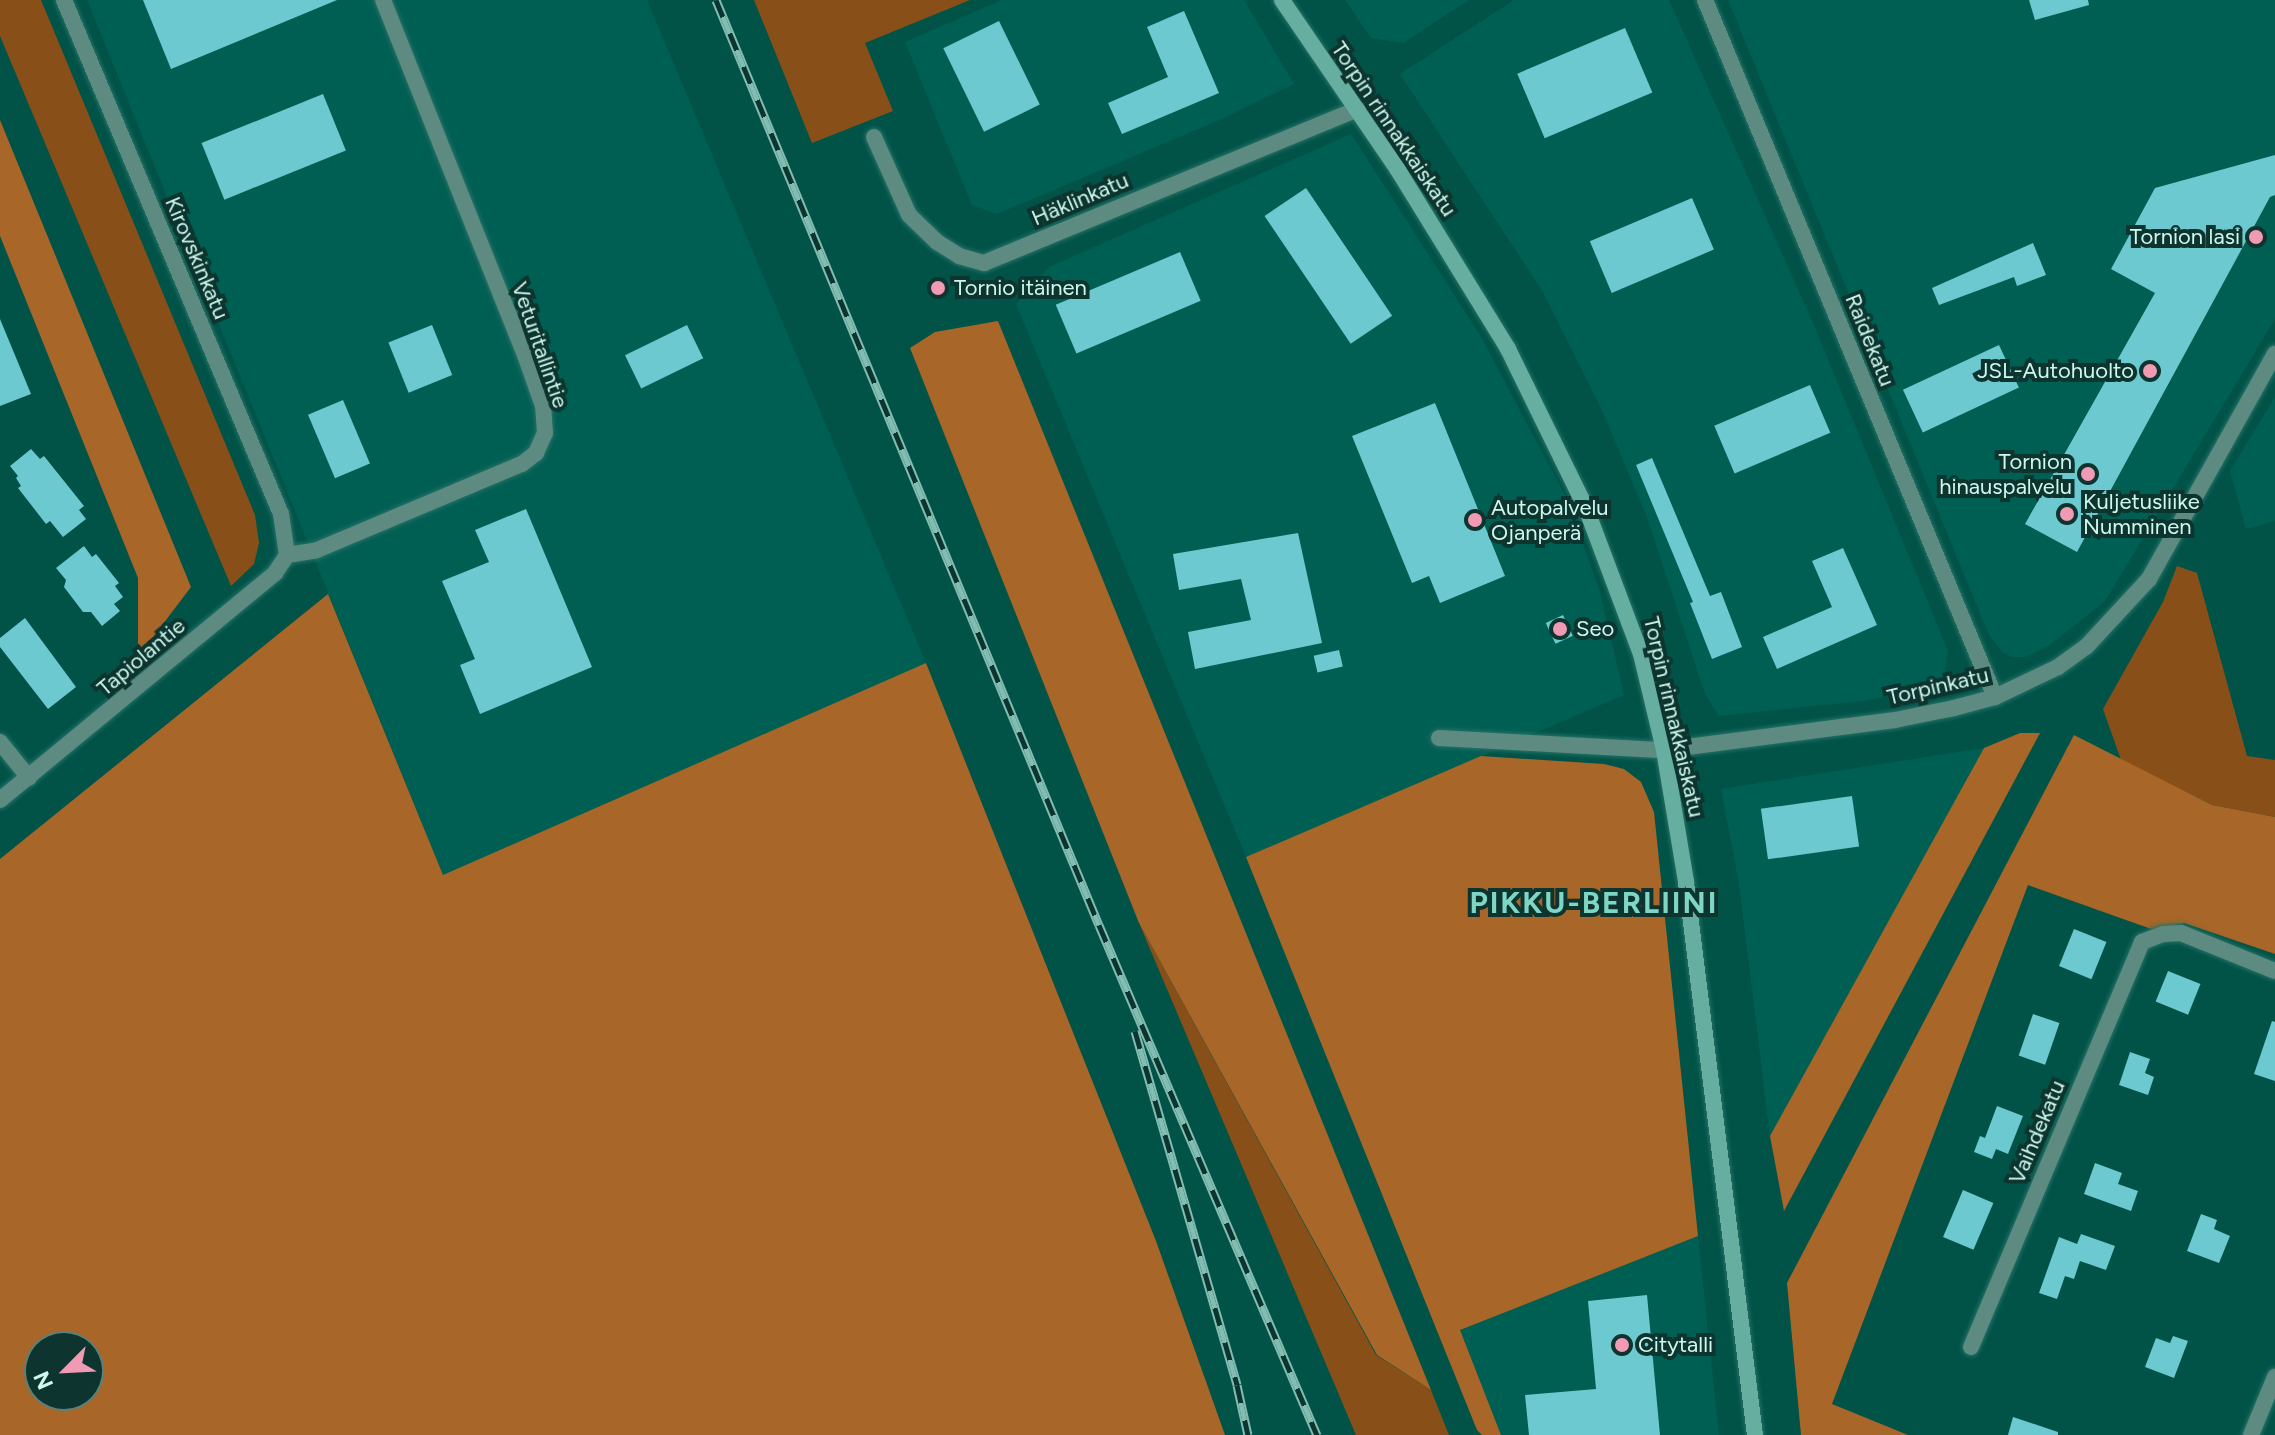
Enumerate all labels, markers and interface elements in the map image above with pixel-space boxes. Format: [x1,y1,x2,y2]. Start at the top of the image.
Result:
street label: Torpin rinnakkaiskatu [1326,37,1462,221]
street label: Häklinkatu [1028,167,1132,231]
street label: Kirovskinkatu [159,193,235,323]
place label: Tornion lasi [2130,224,2240,250]
marker: Tornion lasi [2247,228,2265,246]
place label: Tornio itäinen [954,275,1087,301]
street label: Veturitallintie [506,279,574,411]
marker: Tornio itäinen [929,279,947,297]
street label: Raidekatu [1840,290,1900,390]
place label: JSL-Autohuolto [1977,358,2134,384]
marker: JSL-Autohuolto [2141,362,2159,380]
place label: Tornion hinauspalvelu [1939,448,2072,500]
marker: Tornion hinauspalvelu [2079,465,2097,483]
place label: Kuljetusliike Numminen [2083,488,2200,540]
place label: Autopalvelu Ojanperä [1491,494,1609,546]
marker: Kuljetusliike Numminen [2058,505,2076,523]
marker: Autopalvelu Ojanperä [1466,511,1484,529]
street label: Tapiolantie [92,613,190,701]
street label: Torpin rinnakkaiskatu [1638,614,1710,820]
place label: Seo [1576,616,1614,642]
marker: Seo [1551,620,1569,638]
street label: Torpinkatu [1885,661,1991,711]
district label: PIKKU-BERLIINI [1470,885,1718,921]
street label: Vaihdekatu [2003,1076,2071,1188]
north arrow [24,1331,104,1411]
place label: Citytalli [1638,1332,1713,1358]
marker: Citytalli [1613,1336,1631,1354]
text: N [28,1367,59,1393]

